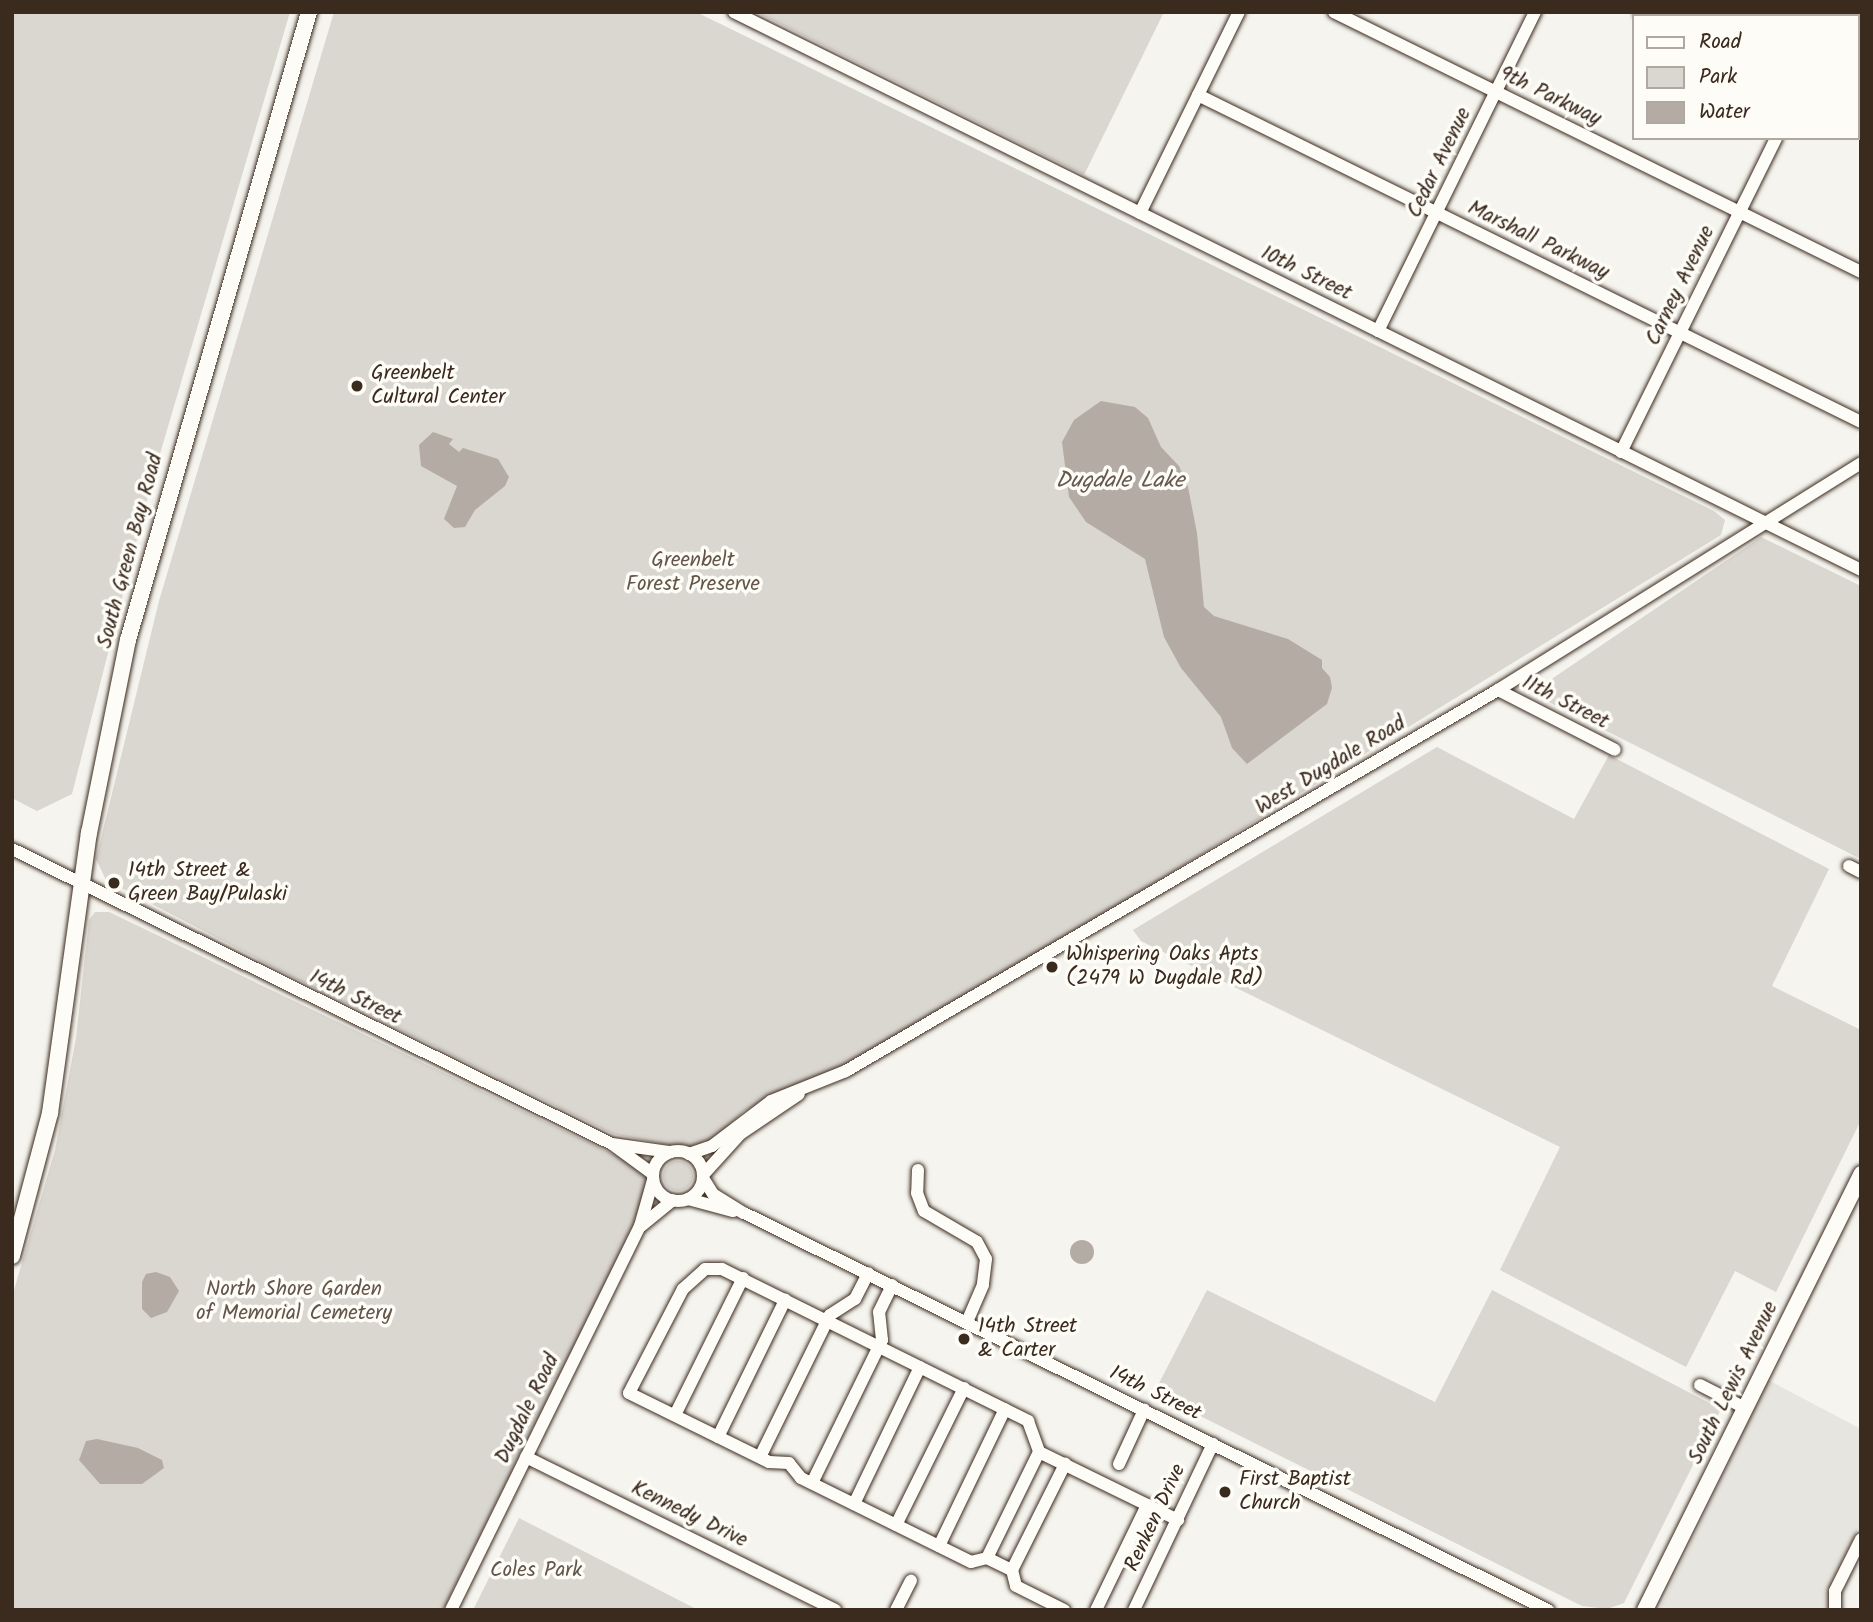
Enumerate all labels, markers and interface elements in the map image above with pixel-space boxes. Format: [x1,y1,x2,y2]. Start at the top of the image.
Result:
legend [1632,14,1859,140]
text: Road [1699,26,1741,59]
text: Park [1699,61,1737,94]
street label: 9th Parkway [1495,62,1605,132]
text: Water [1699,96,1750,129]
street label: Cedar Avenue [1402,104,1478,222]
street label: Marshall Parkway [1463,196,1613,286]
street label: Carney Avenue [1641,222,1721,350]
street label: 10th Street [1256,241,1356,307]
place label: Greenbelt Cultural Center [371,361,505,411]
marker: Greenbelt Cultural Center [349,378,365,394]
street label: South Green Bay Road [93,451,169,651]
water label: Dugdale Lake [1056,467,1184,495]
park label: Greenbelt Forest Preserve [626,548,760,598]
street label: 11th Street [1517,670,1613,736]
street label: West Dugdale Road [1251,711,1411,821]
place label: 14th Street & Green Bay/Pulaski [128,858,287,908]
marker: 14th Street & Green Bay/Pulaski [106,875,122,891]
place label: Whispering Oaks Apts (2479 W Dugdale Rd) [1066,942,1263,992]
marker: Whispering Oaks Apts (2479 W Dugdale Rd) [1044,959,1060,975]
street label: 14th Street [305,965,405,1031]
park label: North Shore Garden of Memorial Cemetery [196,1277,392,1327]
street label: South Lewis Avenue [1684,1298,1784,1468]
place label: 14th Street & Carter [978,1314,1077,1364]
marker: 14th Street & Carter [956,1331,972,1347]
street label: Dugdale Road [491,1350,565,1468]
street label: 14th Street [1105,1361,1205,1427]
street label: Renken Drive [1120,1460,1192,1576]
place label: First Baptist Church [1239,1467,1351,1517]
street label: Kennedy Drive [627,1476,751,1554]
marker: First Baptist Church [1217,1484,1233,1500]
park label: Coles Park [490,1558,582,1584]

